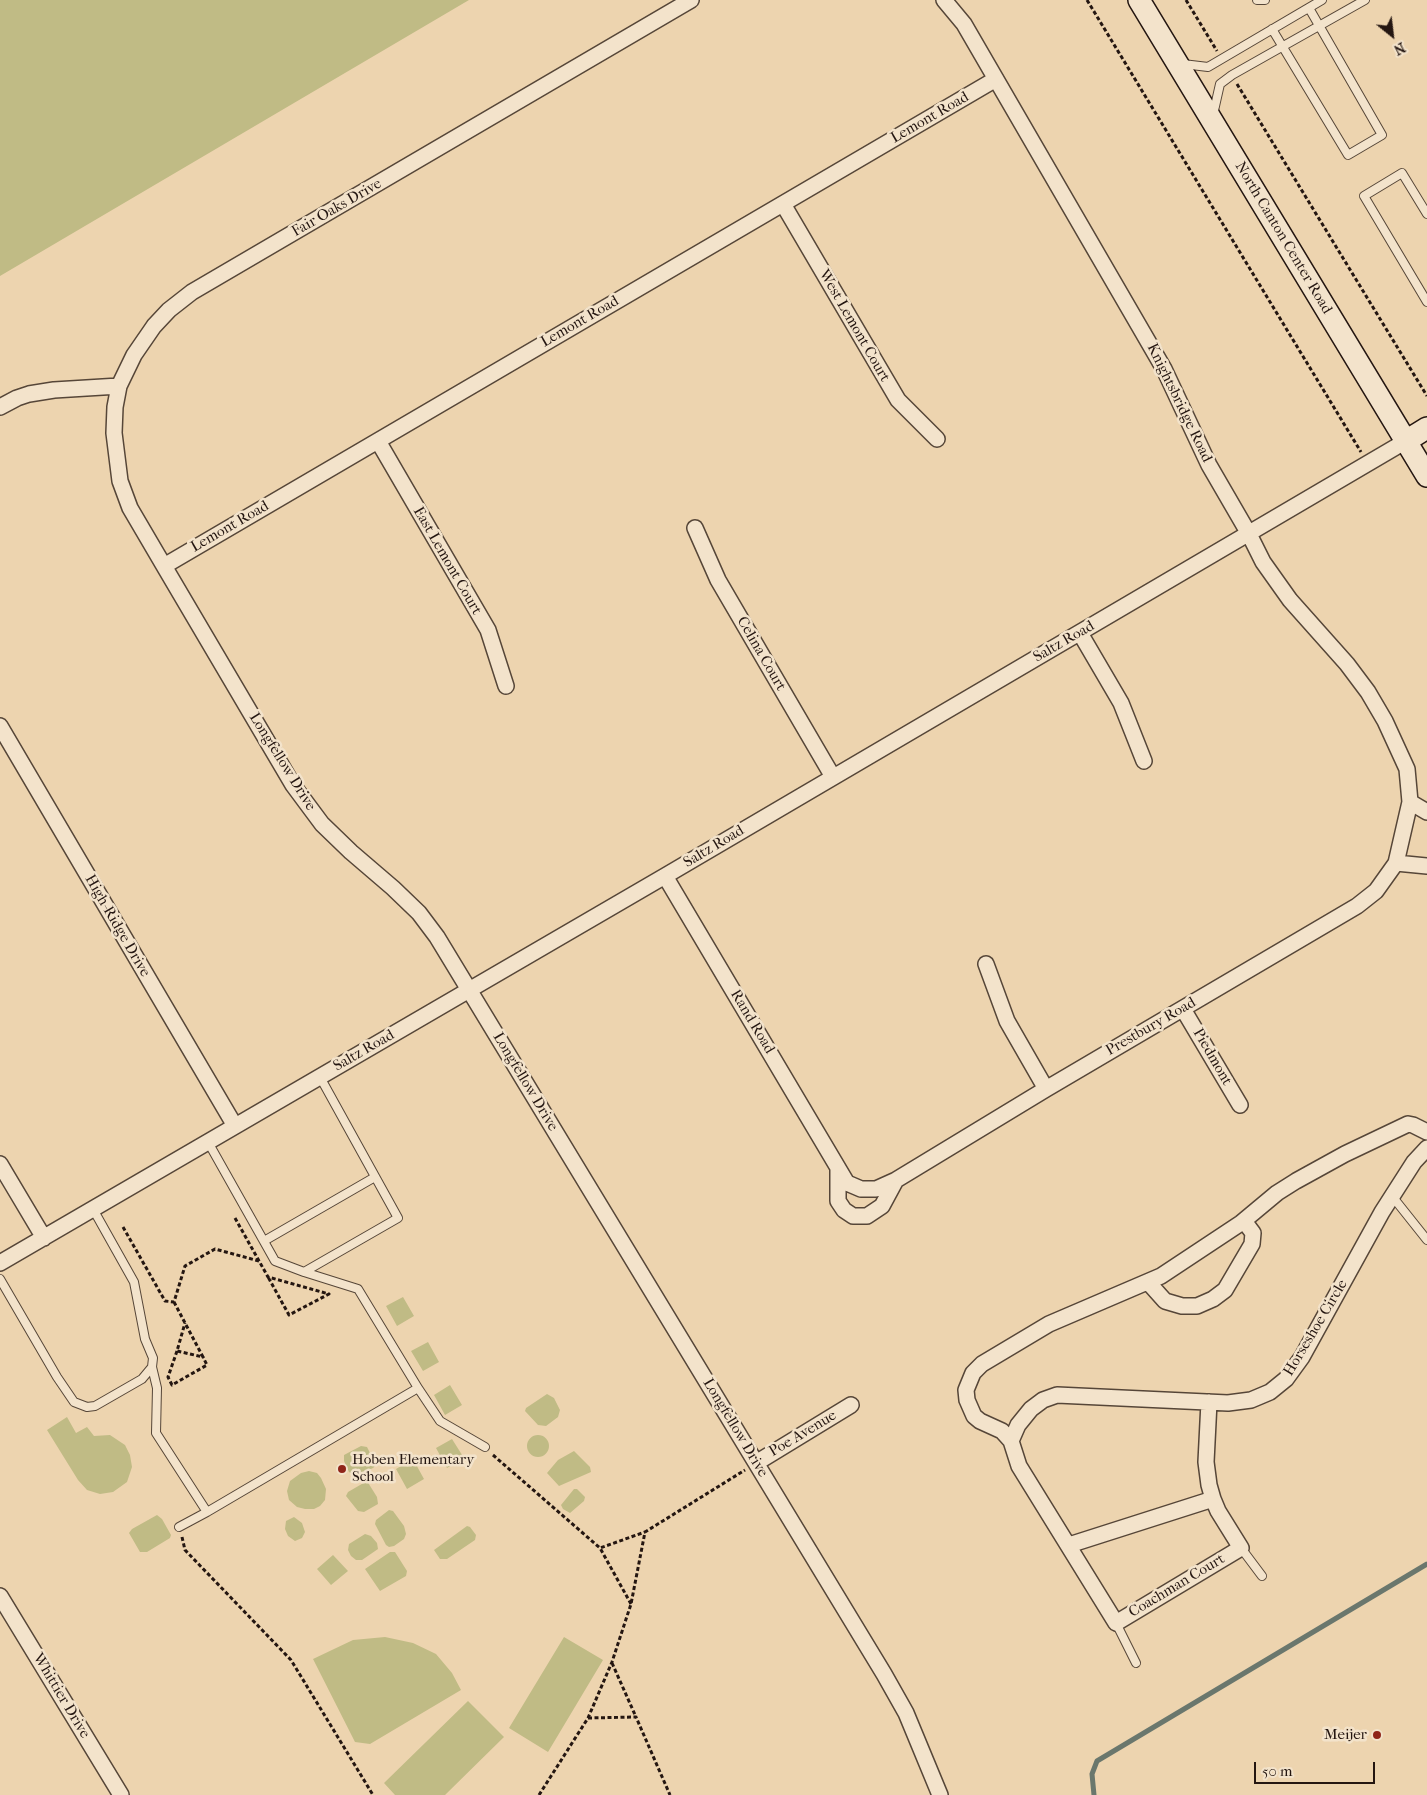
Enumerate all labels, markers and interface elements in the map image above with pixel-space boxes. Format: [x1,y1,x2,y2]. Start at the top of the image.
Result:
north arrow [1367,10,1417,60]
text: N [1391,39,1408,59]
street label: Lemont Road [888,88,972,148]
street label: North Canton Center Road [1230,159,1336,317]
street label: Fair Oaks Drive [289,175,385,241]
street label: West Lemont Court [815,267,893,385]
street label: Lemont Road [538,292,622,352]
street label: Knightsbridge Road [1142,341,1216,465]
street label: Lemont Road [188,497,272,557]
street label: East Lemont Court [409,504,485,618]
street label: Celina Court [733,614,789,694]
street label: Saltz Road [1030,617,1098,667]
street label: Longfellow Drive [245,710,319,814]
street label: Saltz Road [681,822,747,872]
street label: High-Ridge Drive [80,872,154,980]
street label: Rand Road [726,987,778,1057]
street label: Prestbury Road [1103,994,1199,1060]
street label: Piedmont [1189,1025,1235,1089]
street label: Saltz Road [330,1026,398,1076]
street label: Longfellow Drive [488,1029,562,1135]
street label: Horseshoe Circle [1280,1276,1352,1380]
street label: Longfellow Drive [698,1375,772,1481]
street label: Poe Avenue [766,1407,840,1461]
place label: Hoben Elementary School [352,1451,474,1486]
marker: Hoben Elementary School [336,1463,348,1475]
street label: Coachman Court [1126,1550,1228,1622]
street label: Whittier Drive [29,1650,93,1742]
place label: Meijer [1324,1726,1367,1744]
marker: Meijer [1371,1729,1383,1741]
scale bar [1257,1752,1378,1784]
text: 50 m [1262,1762,1292,1780]

